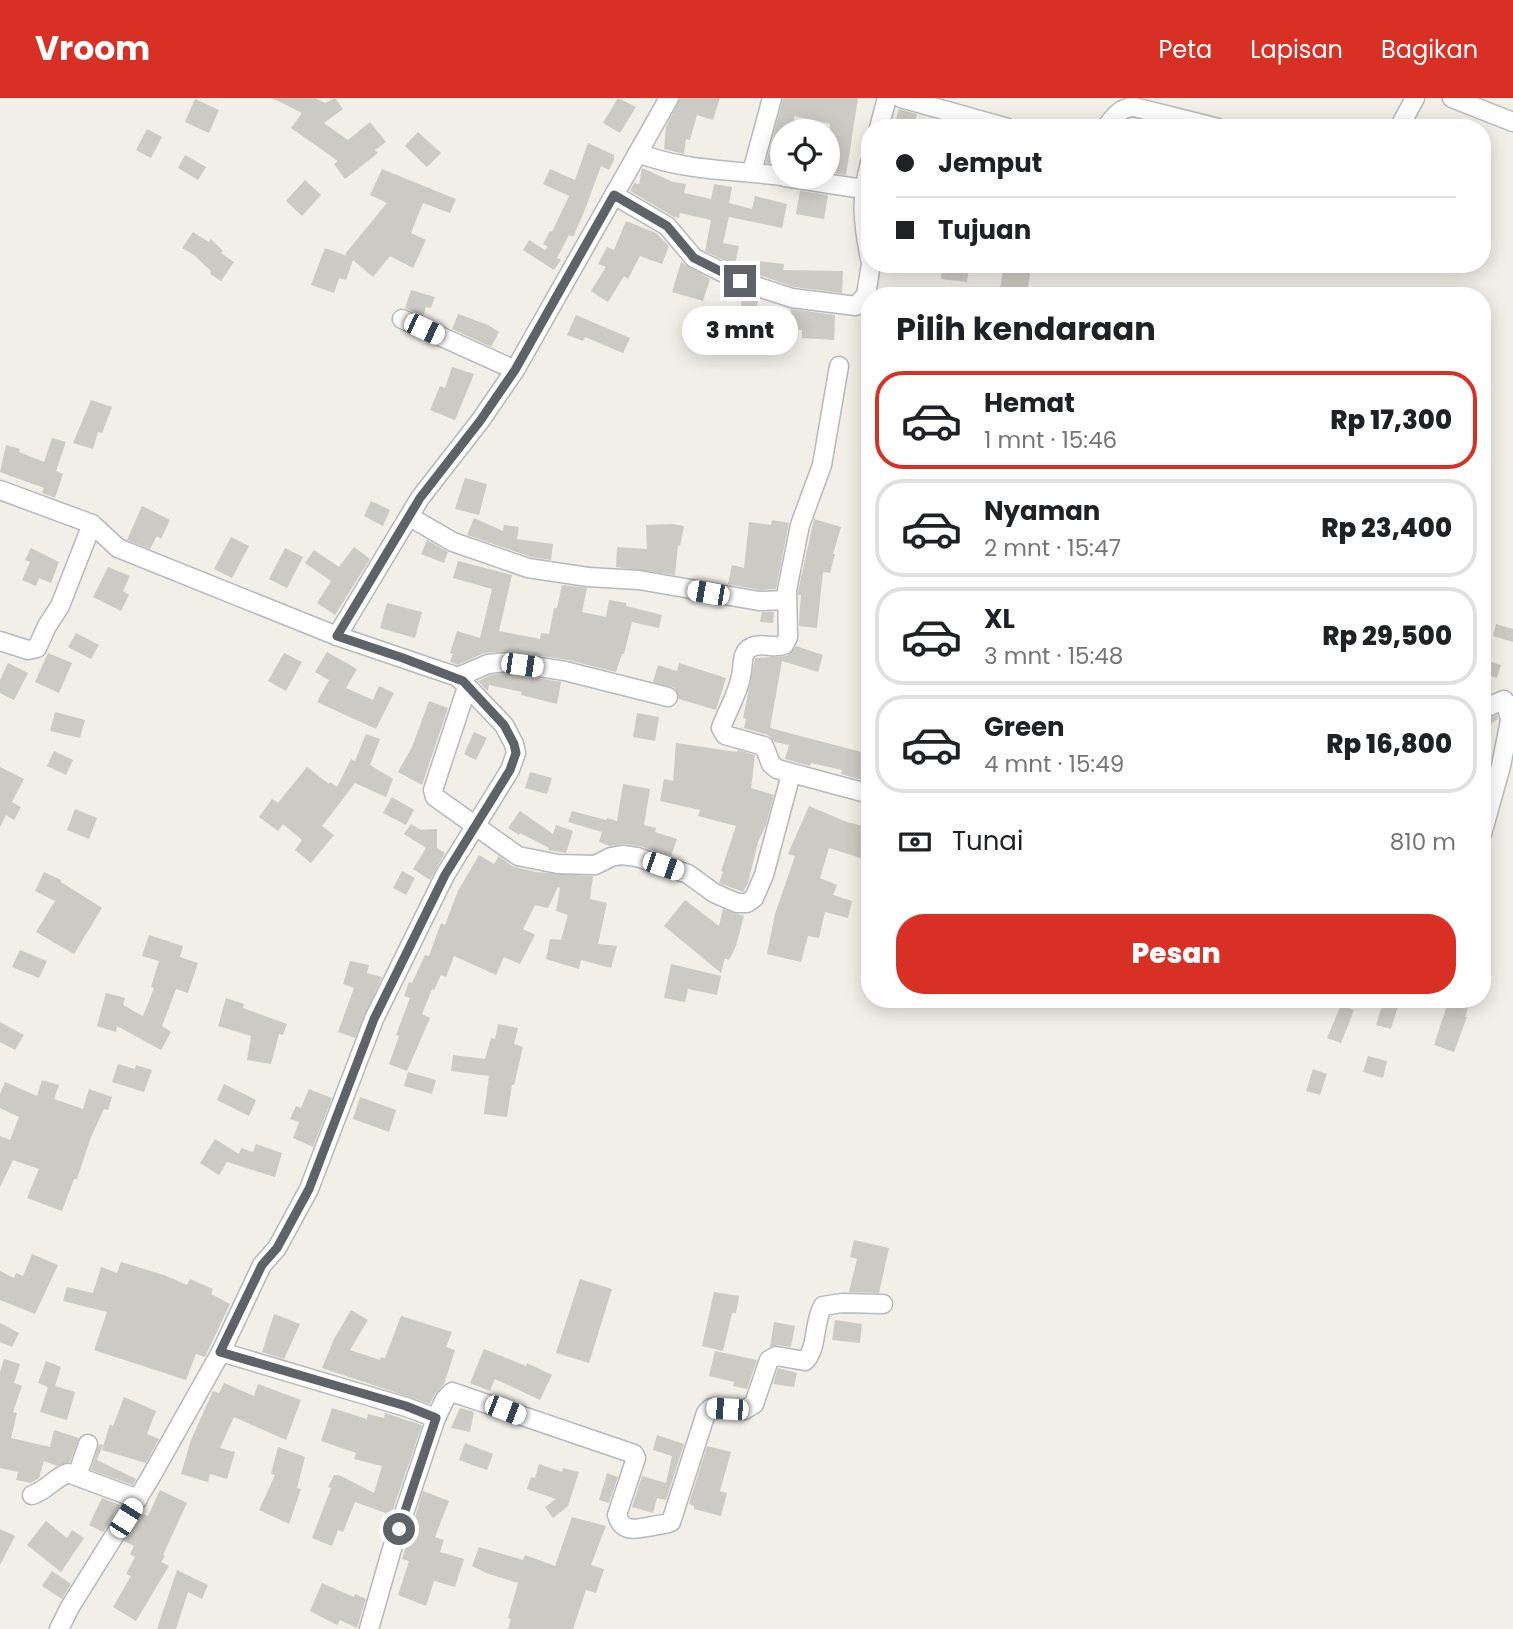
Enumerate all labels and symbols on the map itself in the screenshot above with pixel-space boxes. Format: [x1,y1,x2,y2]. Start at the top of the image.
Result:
route end [724,265,756,297]
callout: 3 mnt [682,306,798,354]
car [401,311,448,347]
car [686,579,731,607]
car [500,652,545,678]
car [640,849,687,883]
car [482,1393,529,1427]
car [706,1397,749,1421]
car [106,1495,147,1541]
route start [383,1513,415,1545]

